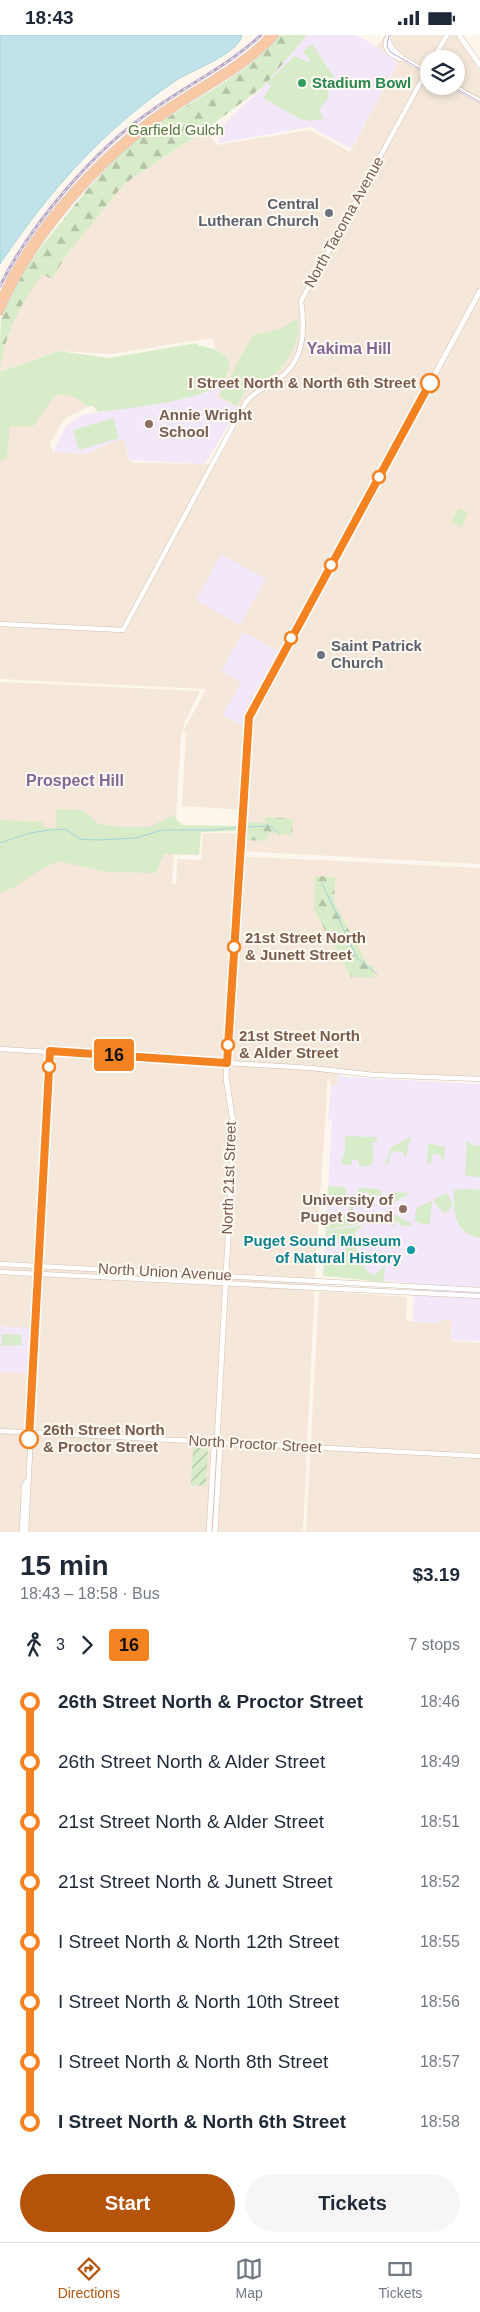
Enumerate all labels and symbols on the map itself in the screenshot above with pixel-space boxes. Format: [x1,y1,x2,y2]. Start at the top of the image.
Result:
place label: Stadium Bowl [312,74,411,91]
marker: Stadium Bowl [296,77,308,89]
park label: Garfield Gulch [128,121,224,138]
street label: North Tacoma Avenue [300,153,387,290]
place label: Central Lutheran Church [198,195,319,229]
marker: Central Lutheran Church [323,207,335,219]
district label: Yakima Hill [307,340,391,357]
marker: I Street North & North 6th Street [420,373,440,393]
place label: I Street North & North 6th Street [188,374,416,391]
place label: Annie Wright School [159,406,252,440]
marker: Annie Wright School [143,418,155,430]
unlabelled marker [372,470,386,484]
unlabelled marker [324,558,338,572]
unlabelled marker [284,631,298,645]
place label: Saint Patrick Church [331,637,423,671]
marker: Saint Patrick Church [315,649,327,661]
district label: Prospect Hill [26,772,124,789]
place label: 21st Street North & Junett Street [245,929,366,963]
marker: 21st Street North & Junett Street [227,940,241,954]
place label: 21st Street North & Alder Street [239,1027,360,1061]
marker: 21st Street North & Alder Street [221,1038,235,1052]
line badge: 16 [92,1039,136,1071]
unlabelled marker [42,1060,56,1074]
street label: North 21st Street [218,1120,239,1235]
place label: University of Puget Sound [301,1191,394,1225]
marker: University of Puget Sound [397,1203,409,1215]
place label: Puget Sound Museum of Natural History [244,1232,402,1266]
marker: Puget Sound Museum of Natural History [405,1244,417,1256]
street label: North Union Avenue [98,1260,232,1283]
place label: 26th Street North & Proctor Street [43,1421,165,1455]
marker: 26th Street North & Proctor Street [19,1429,39,1449]
street label: North Proctor Street [188,1432,323,1456]

